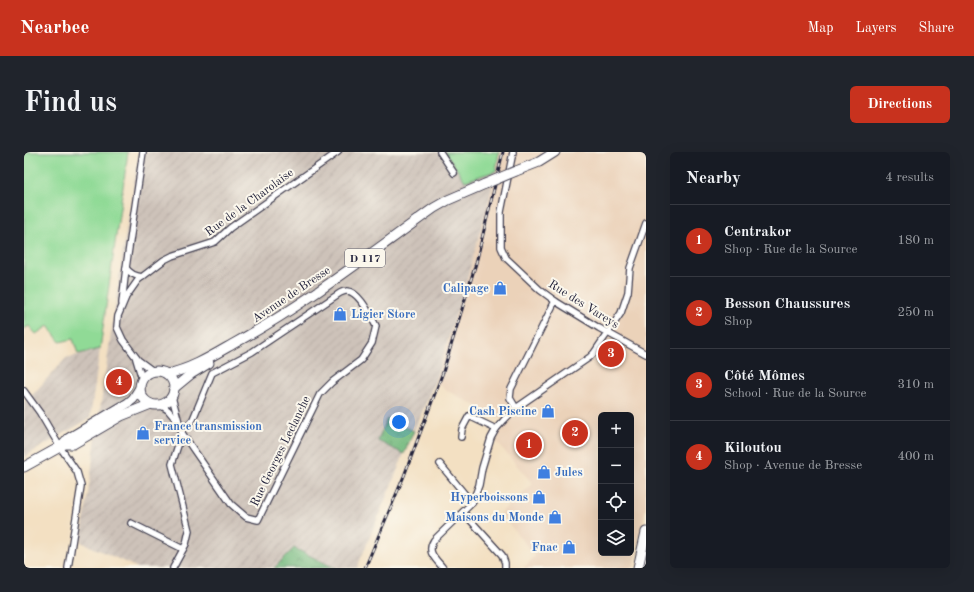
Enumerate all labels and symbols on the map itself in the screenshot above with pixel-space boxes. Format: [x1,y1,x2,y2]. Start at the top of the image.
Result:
street label: Rue de la Charolaise [203,167,296,239]
road number: D 117 [345,249,385,267]
street label: Avenue de Bresse [250,264,333,325]
street label: Rue des Vareys [546,278,621,331]
shop icon: Calipage [492,280,508,296]
place label: Calipage [443,283,489,295]
shop icon: Ligier Store [332,306,348,322]
place label: Ligier Store [351,309,416,321]
pin: 3 [598,339,624,369]
pin: 4 [106,367,132,397]
street label: Rue Georges Leclanche [249,394,313,509]
shop icon: Cash Piscine [540,403,556,419]
place label: Cash Piscine [469,406,537,418]
your location [389,412,409,432]
pin: 2 [562,418,588,448]
place label: France transmission service [154,421,262,447]
shop icon: France transmission service [135,425,151,441]
pin: 1 [516,430,542,460]
shop icon: Jules [536,464,552,480]
place label: Jules [555,467,583,479]
shop icon: Hyperboissons [531,489,547,505]
place label: Hyperboissons [450,492,528,504]
shop icon: Maisons du Monde [547,509,563,525]
place label: Maisons du Monde [445,512,544,524]
shop icon: Fnac [561,539,577,555]
place label: Fnac [532,542,558,554]

